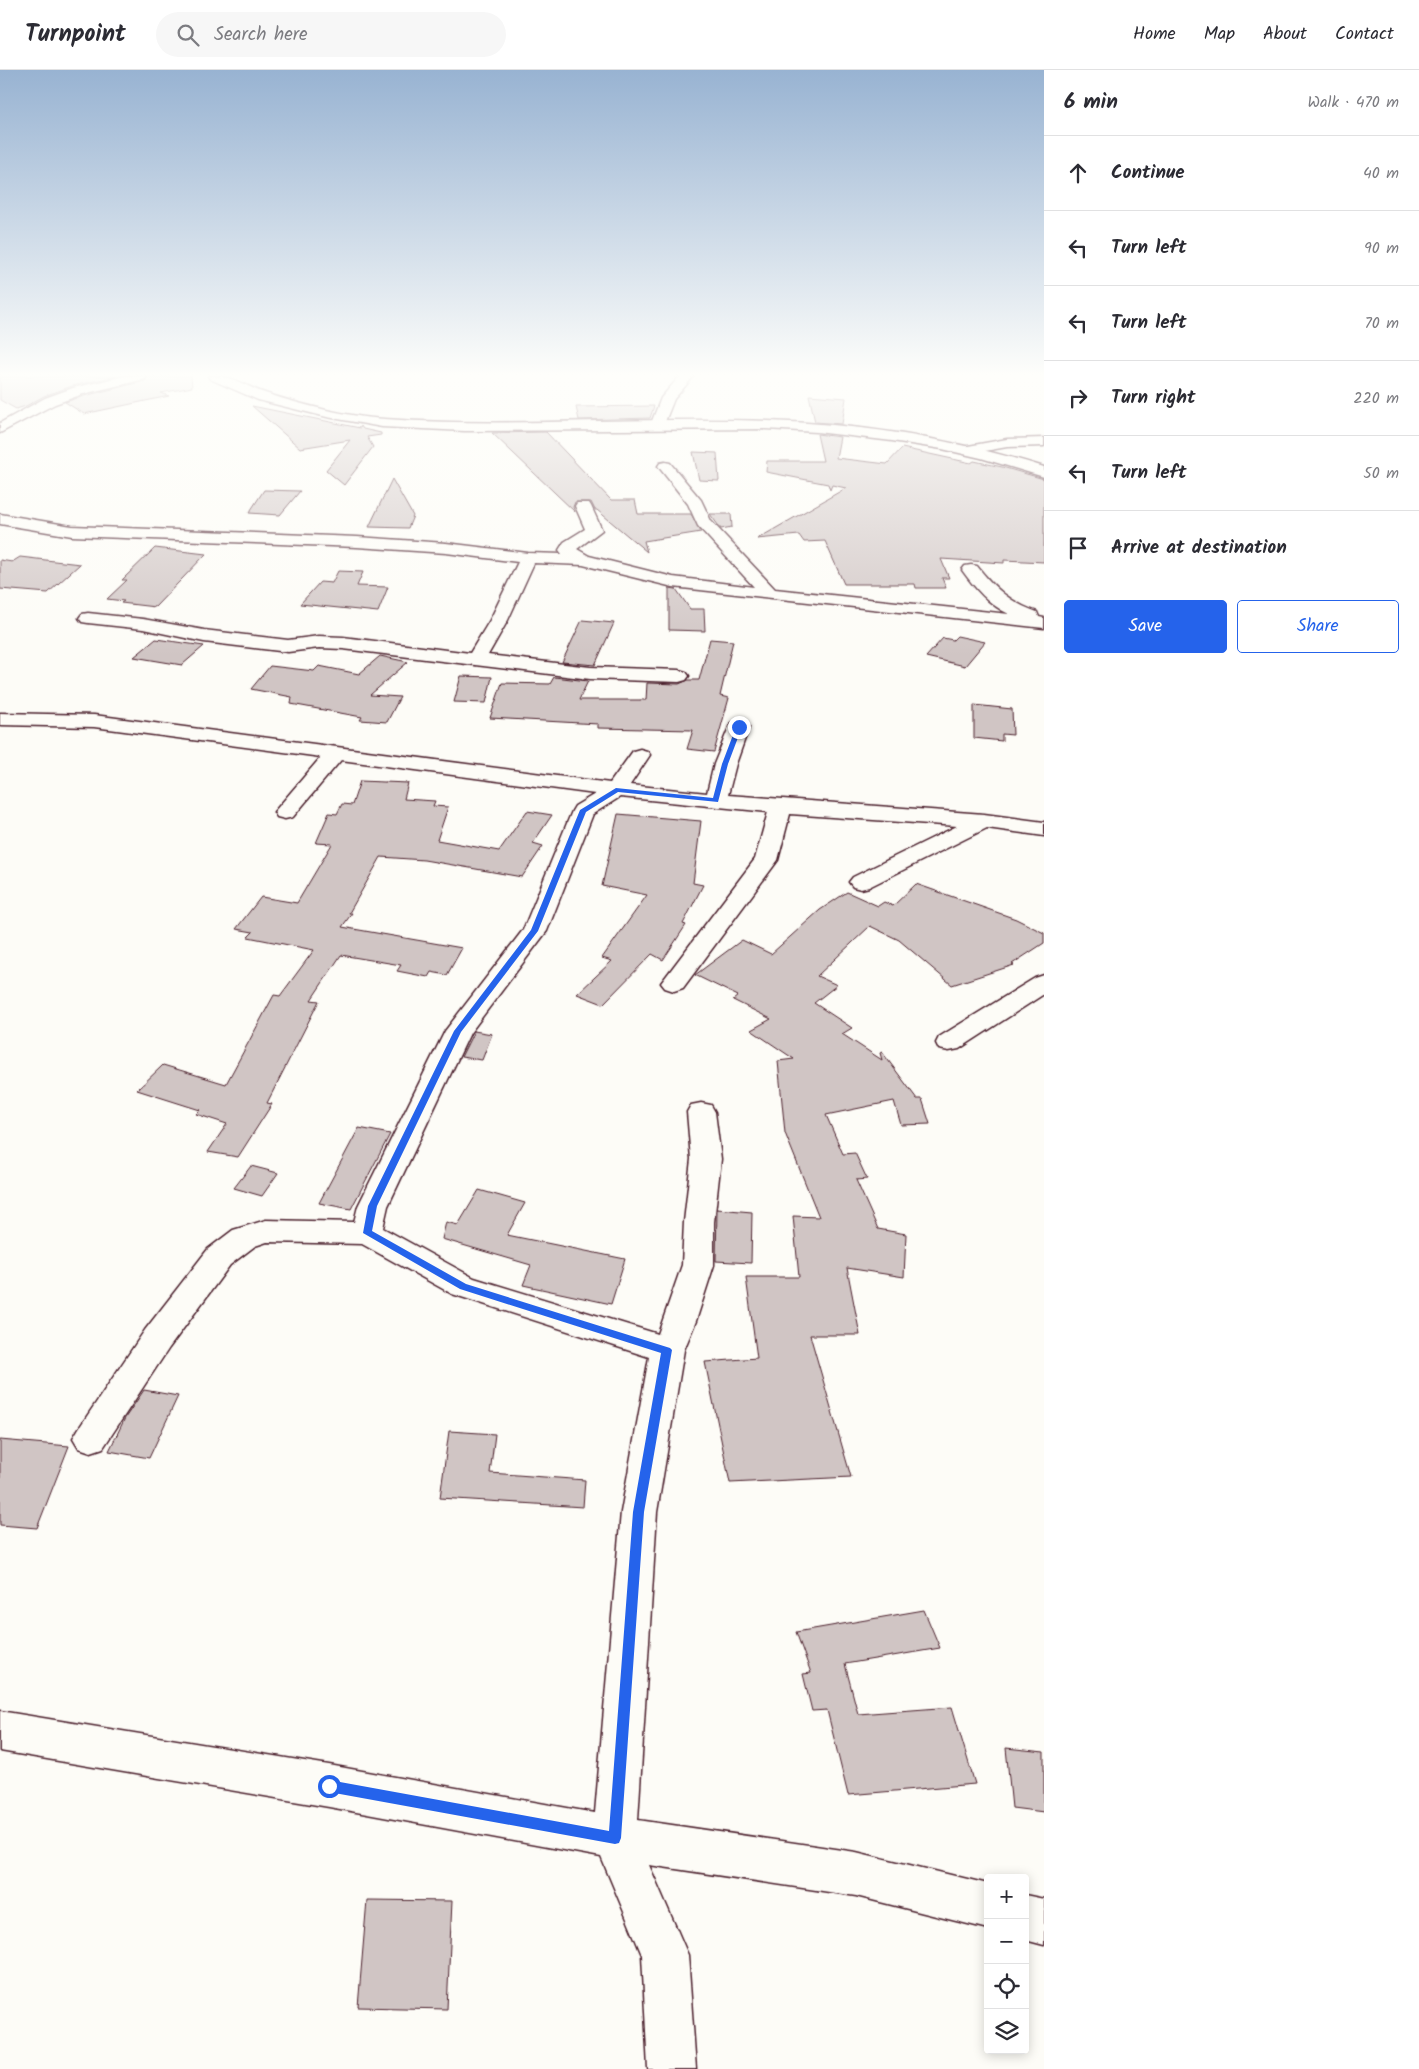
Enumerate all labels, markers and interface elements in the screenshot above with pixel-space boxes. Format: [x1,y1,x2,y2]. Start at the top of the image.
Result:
search box [156,12,506,57]
text: Turnpoint [25,15,126,54]
text: Search here [214,20,308,50]
text: Home [1133,20,1176,49]
text: Map [1204,20,1235,49]
text: About [1263,20,1307,49]
text: Contact [1335,20,1394,49]
icon: search [174,21,202,49]
text: 6 min [1064,86,1118,119]
text: Walk · 470 m [1308,90,1399,115]
text: Continue [1111,158,1184,188]
icon: ahead [1064,159,1092,187]
text: 40 m [1363,161,1399,186]
text: Turn left [1111,233,1186,263]
icon: left [1064,234,1092,262]
text: 90 m [1364,236,1399,261]
text: Turn left [1111,308,1186,338]
icon: left [1064,309,1092,337]
text: 70 m [1364,311,1399,336]
text: Turn right [1111,383,1196,413]
icon: right [1064,384,1092,412]
text: 220 m [1353,386,1399,411]
text: Turn left [1111,458,1186,488]
icon: left [1064,459,1092,487]
text: 50 m [1363,461,1399,486]
text: Arrive at destination [1111,533,1287,563]
icon: arrive [1064,534,1092,562]
button: Save [1064,600,1227,653]
button: Share [1237,600,1399,653]
route end [728,716,751,739]
route start [318,1775,341,1798]
map controls [984,1874,1029,2054]
button: + [984,1874,1029,1919]
button: − [984,1919,1029,1964]
button: locate [984,1964,1029,2009]
button: layers [984,2009,1029,2054]

